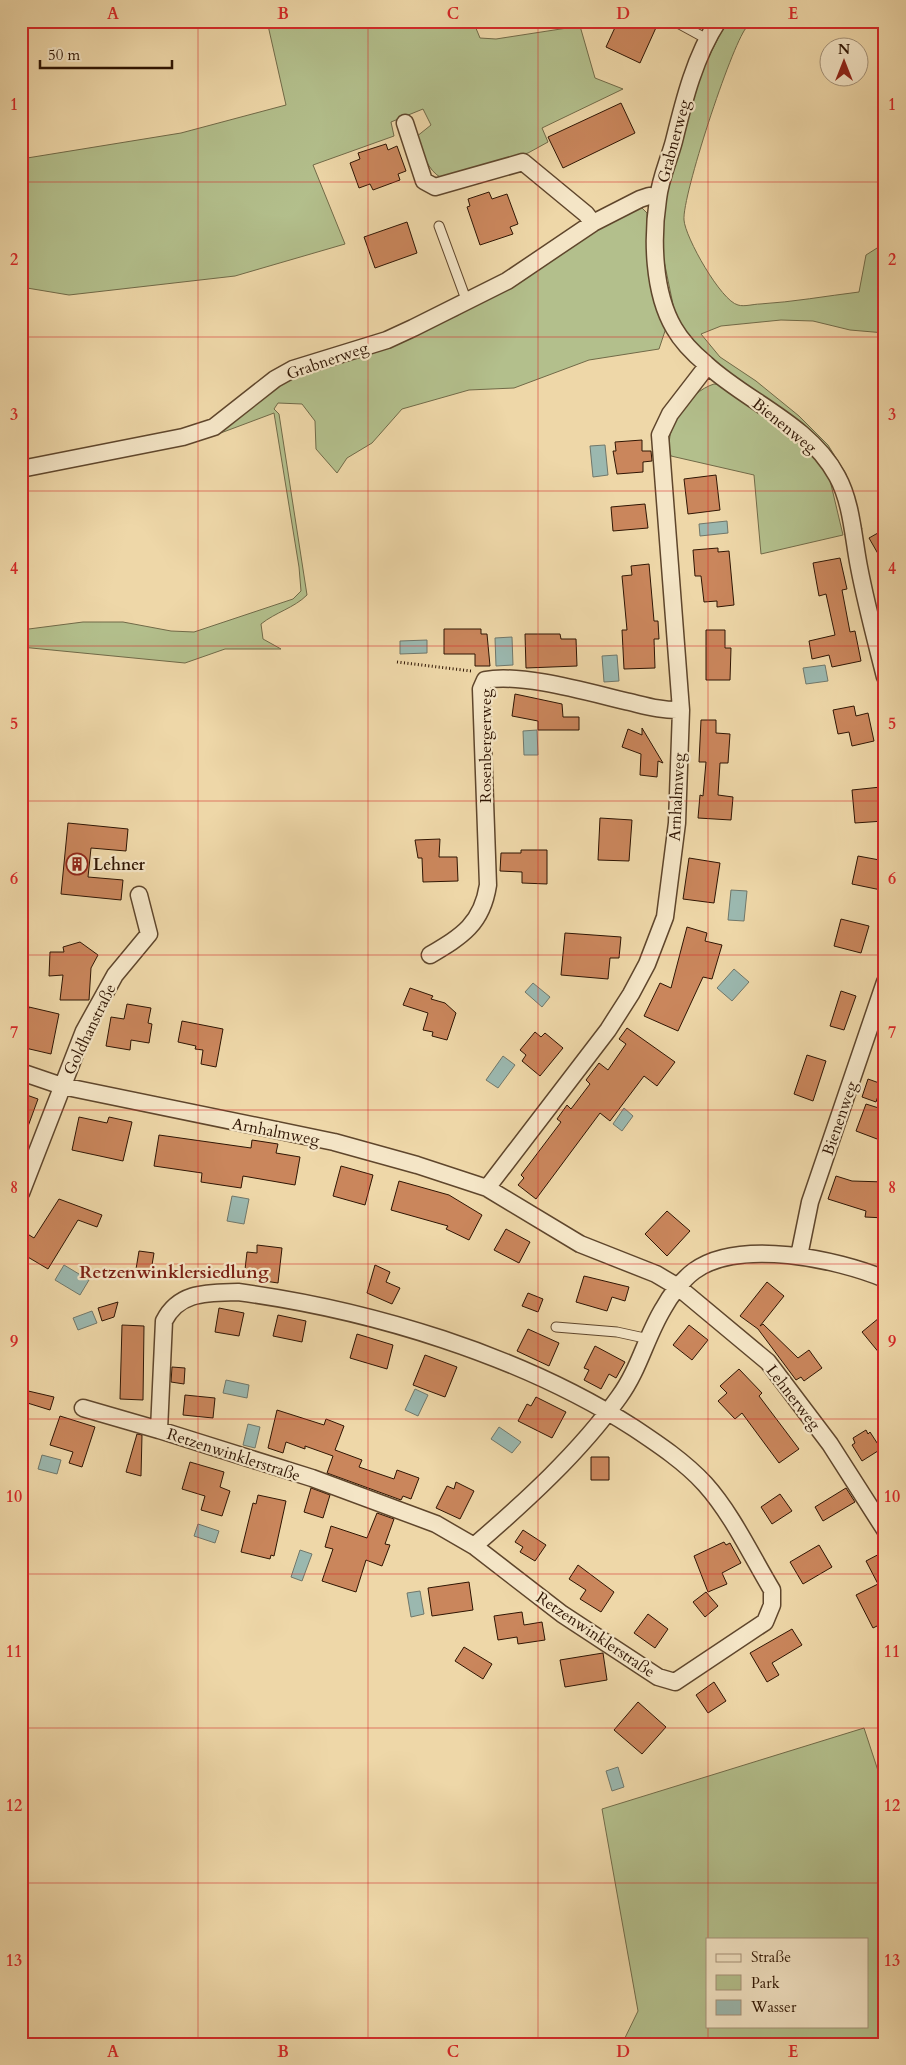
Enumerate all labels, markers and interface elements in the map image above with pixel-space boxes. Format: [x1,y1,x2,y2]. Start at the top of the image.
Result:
text: A [107,3,119,25]
text: B [277,3,289,25]
text: C [447,3,459,25]
text: D [616,3,630,25]
text: E [788,3,798,25]
scale bar [40,38,172,70]
north arrow [818,38,868,88]
text: N [838,40,850,59]
text: 50 m [48,45,80,65]
text: 1 [10,94,18,116]
text: 1 [888,94,896,116]
street label: Grabnerweg [652,97,696,185]
text: 2 [10,249,18,271]
text: 2 [888,249,896,271]
street label: Grabnerweg [283,337,371,385]
street label: Bienenweg [747,393,821,459]
text: 3 [10,404,18,426]
text: 3 [888,404,896,426]
text: 4 [10,558,18,580]
text: 4 [888,558,896,580]
street label: Rosenbergerweg [475,689,497,803]
text: 5 [10,713,18,735]
text: 5 [888,713,896,735]
street label: Arnhalmweg [664,752,690,842]
building icon: Lehner [65,852,89,876]
place label: Lehner [93,854,146,876]
text: 6 [10,868,18,890]
text: 6 [888,868,896,890]
street label: Goldhanstraße [58,980,121,1079]
text: 7 [10,1022,18,1044]
text: 7 [888,1022,896,1044]
street label: Bienenweg [817,1078,863,1158]
street label: Arnhalmweg [230,1113,321,1151]
text: 8 [10,1177,18,1199]
text: 8 [888,1177,896,1199]
district label: Retzenwinklersiedlung [79,1260,269,1285]
text: 9 [10,1331,18,1353]
text: 9 [888,1331,896,1353]
street label: Lehnerweg [761,1361,826,1435]
street label: Retzenwinklerstraße [164,1423,303,1487]
text: 10 [6,1486,22,1508]
text: 10 [884,1486,900,1508]
street label: Retzenwinklerstraße [532,1587,659,1683]
text: 11 [6,1641,22,1663]
text: 11 [884,1641,900,1663]
text: 12 [6,1795,22,1817]
text: 12 [884,1795,900,1817]
legend [706,1938,868,2028]
text: Straße [751,1947,791,1967]
text: 13 [6,1950,22,1972]
text: 13 [884,1950,900,1972]
text: Park [751,1973,780,1993]
text: Wasser [750,1997,797,2017]
text: A [107,2041,119,2063]
text: B [277,2041,289,2063]
text: C [447,2041,459,2063]
text: D [616,2041,630,2063]
text: E [788,2041,798,2063]

